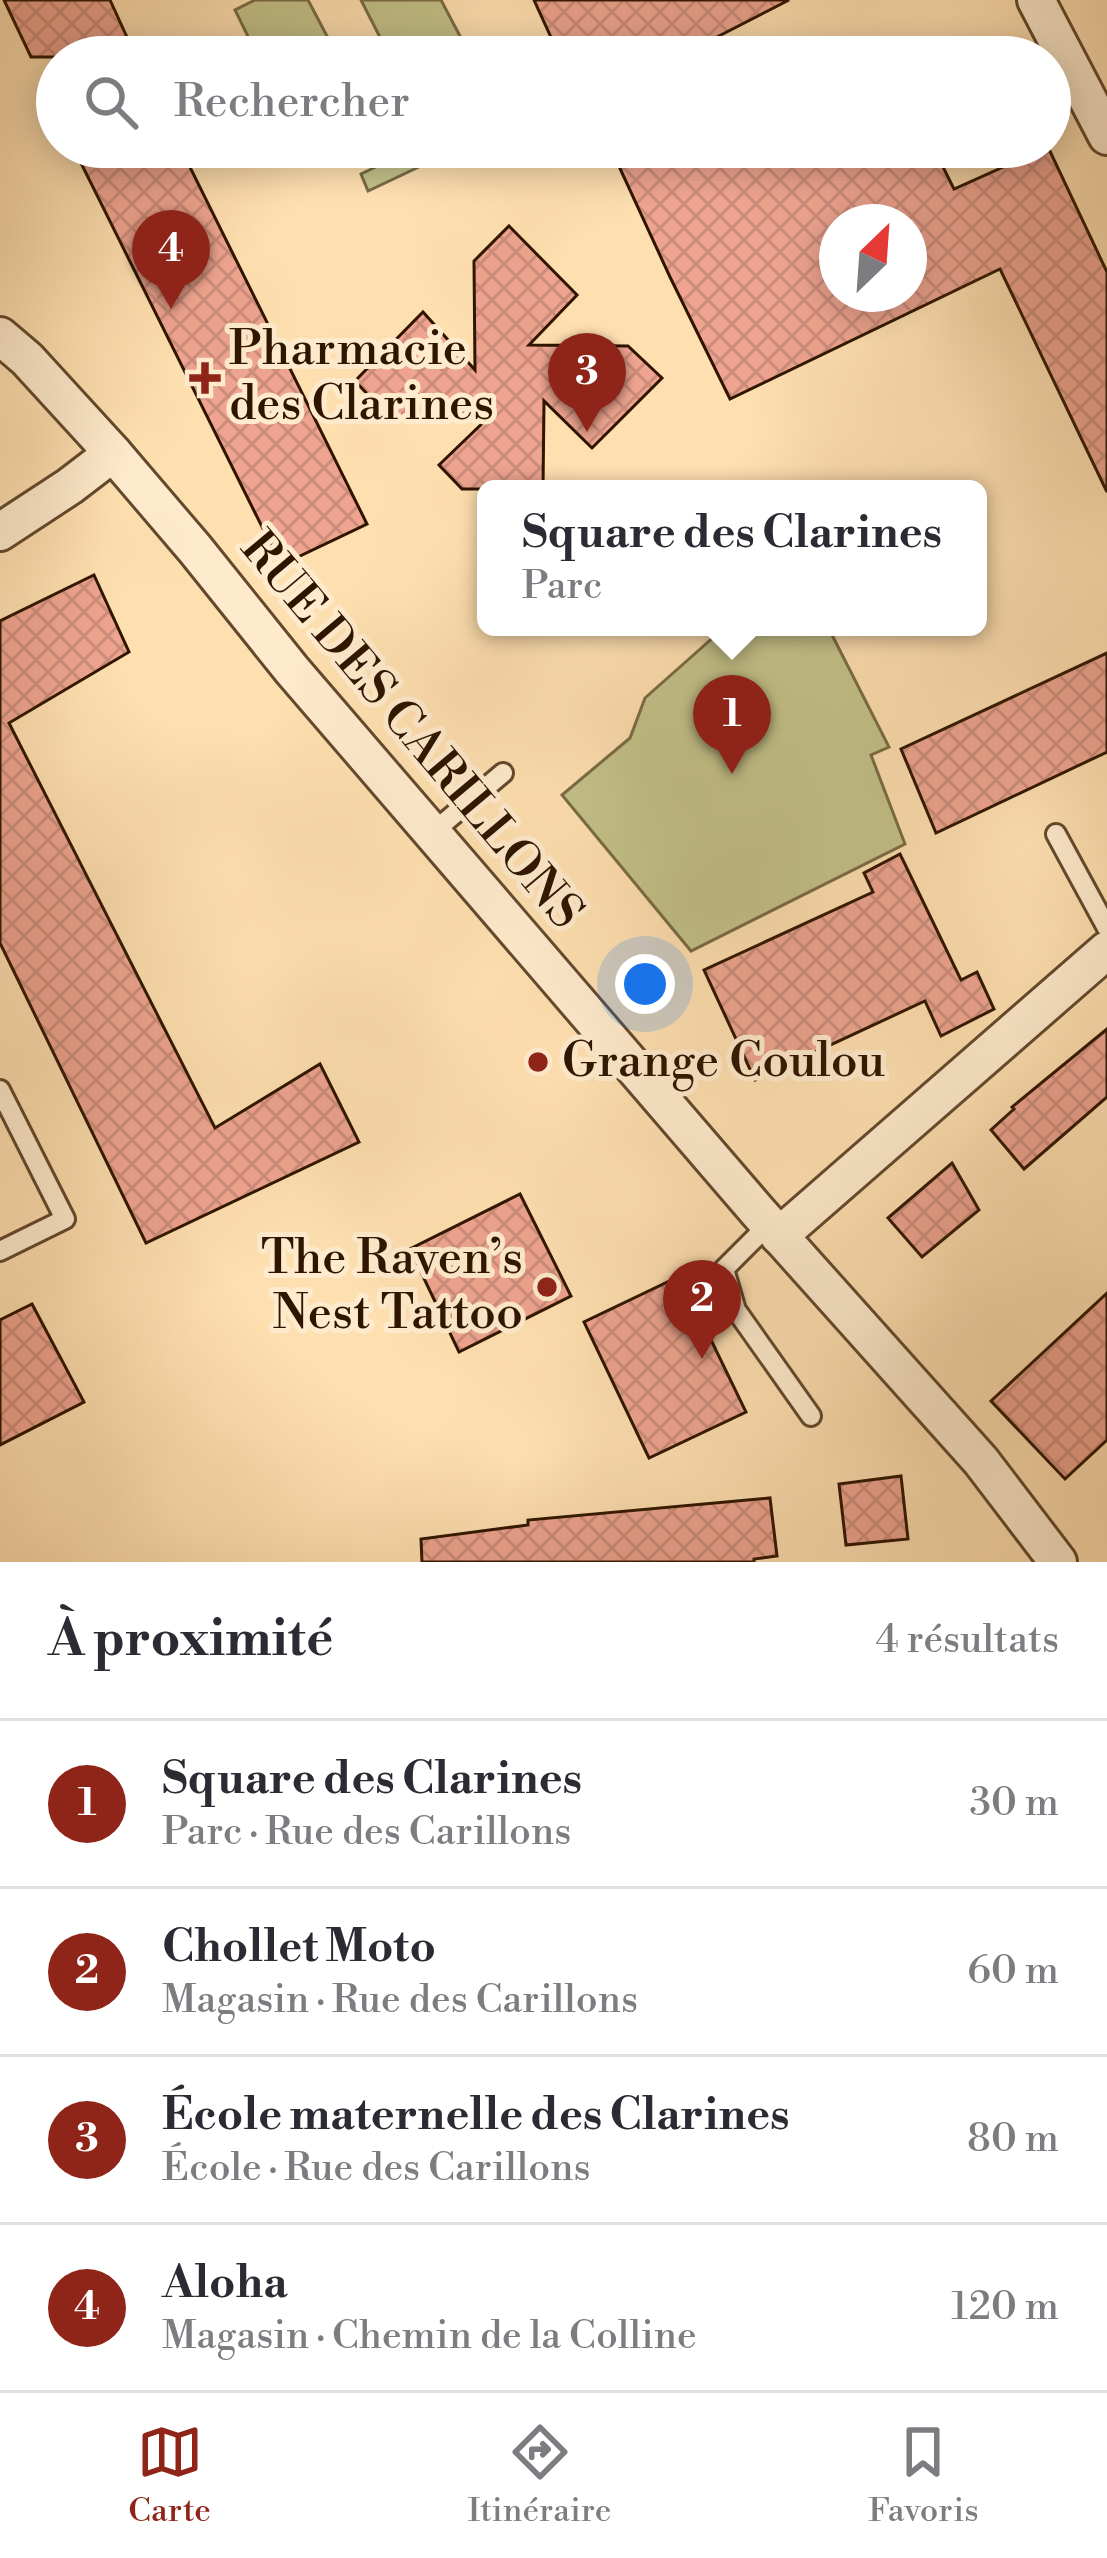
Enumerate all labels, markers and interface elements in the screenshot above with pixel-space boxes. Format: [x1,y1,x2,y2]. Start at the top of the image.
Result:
search box [36,36,1071,168]
icon: search [78,69,144,135]
text: Rechercher [174,74,410,131]
north arrow [819,204,927,312]
pin: 4 [132,210,210,309]
place label: Pharmacie des Clarines [229,320,494,435]
pin: 3 [548,333,626,432]
marker: Pharmacie des Clarines [192,365,218,391]
popup [477,480,987,636]
text: Square des Clarines [522,505,942,562]
street label: RUE DES CARILLONS [227,520,595,942]
text: Parc [522,562,602,611]
pin: 1 [693,675,771,774]
your location [615,954,675,1014]
place label: Grange Coulou [562,1032,885,1092]
marker: Grange Coulou [525,1049,551,1075]
place label: The Raven’s Nest Tattoo [261,1229,523,1344]
pin: 2 [663,1260,741,1359]
marker: The Raven’s Nest Tattoo [534,1274,560,1300]
text: À proximité [48,1608,333,1672]
text: 4 résultats [876,1616,1059,1665]
text: Square des Clarines [162,1751,582,1808]
text: 1 [78,1779,96,1828]
text: 30 m [969,1779,1059,1828]
text: Parc · Rue des Carillons [162,1808,571,1857]
text: Chollet Moto [162,1919,436,1976]
text: 2 [75,1947,99,1996]
text: 60 m [967,1947,1059,1996]
text: Magasin · Rue des Carillons [162,1976,638,2025]
text: École maternelle des Clarines [162,2087,789,2144]
text: 3 [75,2115,99,2164]
text: 80 m [967,2115,1059,2164]
text: École · Rue des Carillons [162,2144,591,2193]
text: Aloha [162,2255,288,2312]
text: 4 [74,2283,100,2332]
text: 120 m [951,2283,1059,2332]
text: Magasin · Chemin de la Colline [162,2312,697,2361]
tab: Carte [128,2419,211,2532]
tab: Itinéraire [468,2419,611,2532]
tab: Favoris [868,2419,979,2532]

